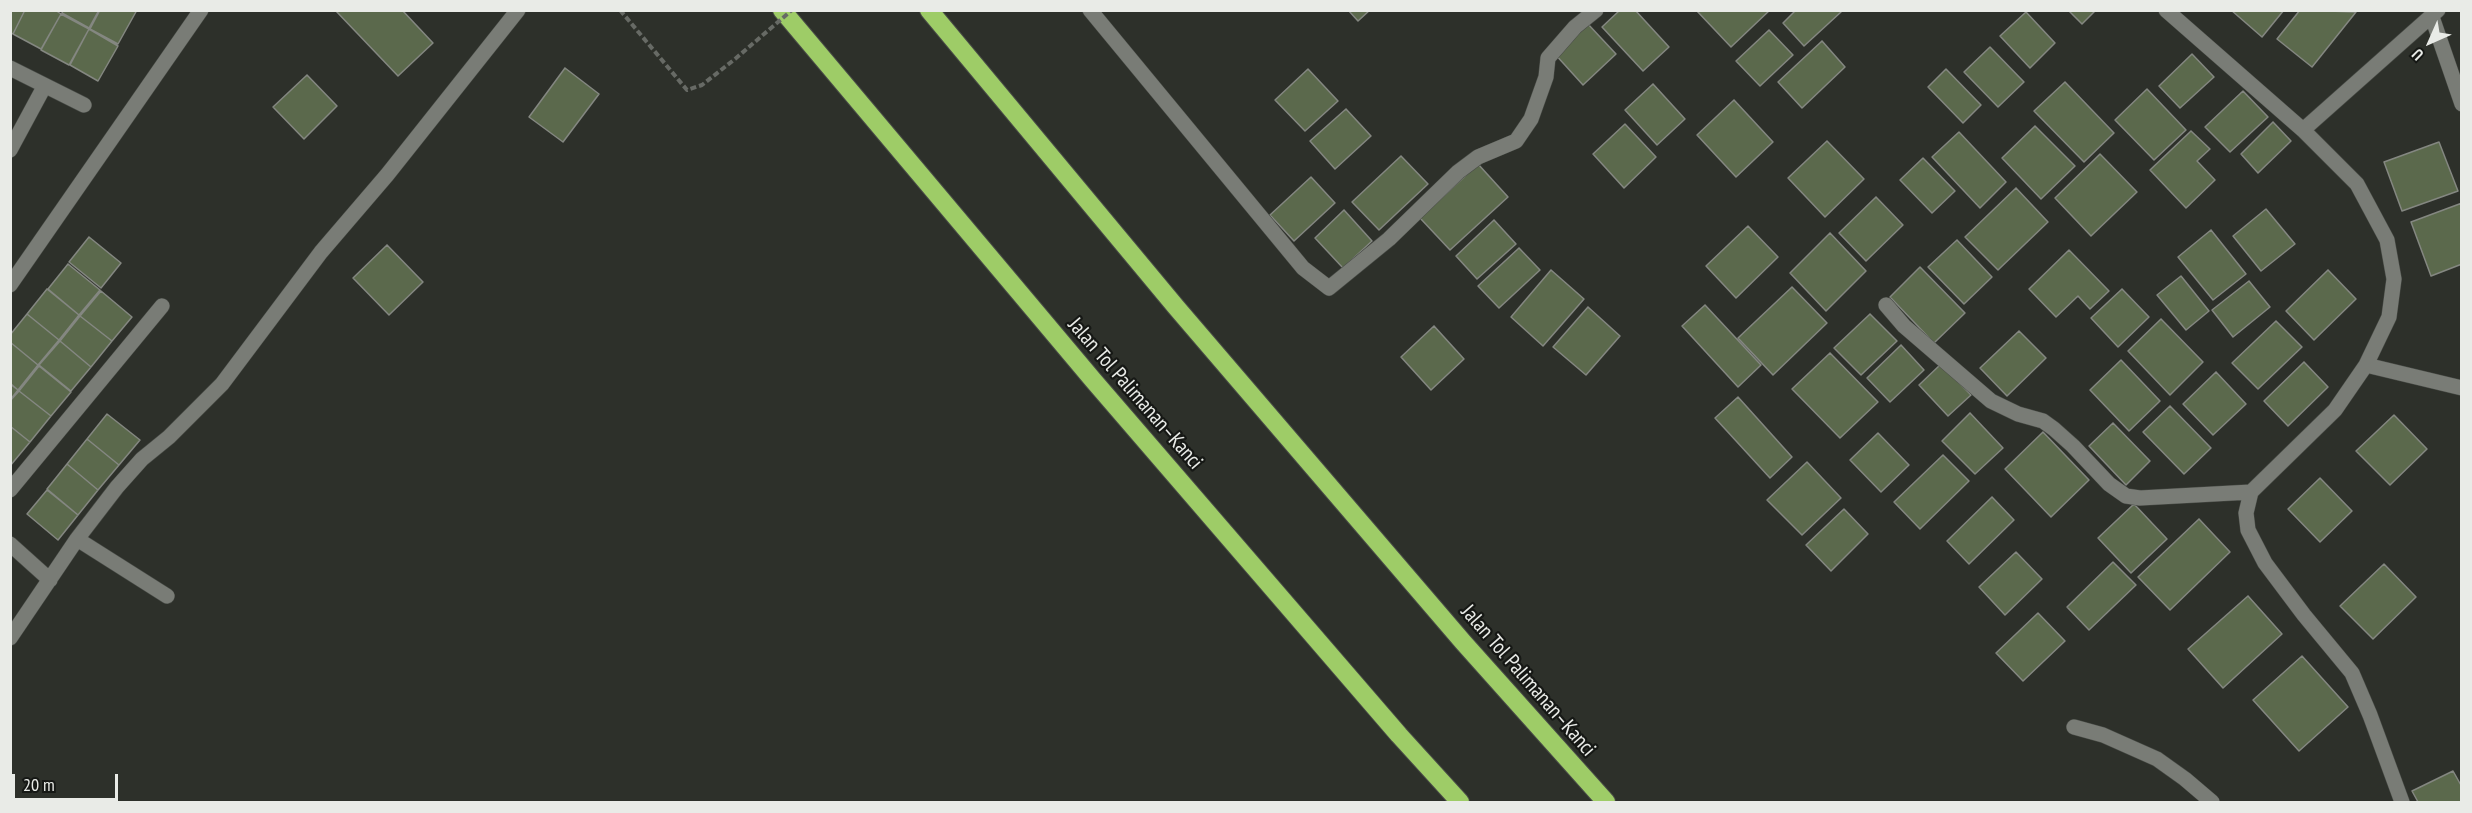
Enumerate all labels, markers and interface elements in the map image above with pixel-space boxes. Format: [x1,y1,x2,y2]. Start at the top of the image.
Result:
north arrow [2400,12,2460,72]
text: U [2407,45,2427,65]
street label: Jalan Tol Palimanan–Kanci [1062,313,1208,475]
street label: Jalan Tol Palimanan–Kanci [1455,600,1601,762]
scale bar [15,762,122,800]
text: 20 m [23,773,55,796]

